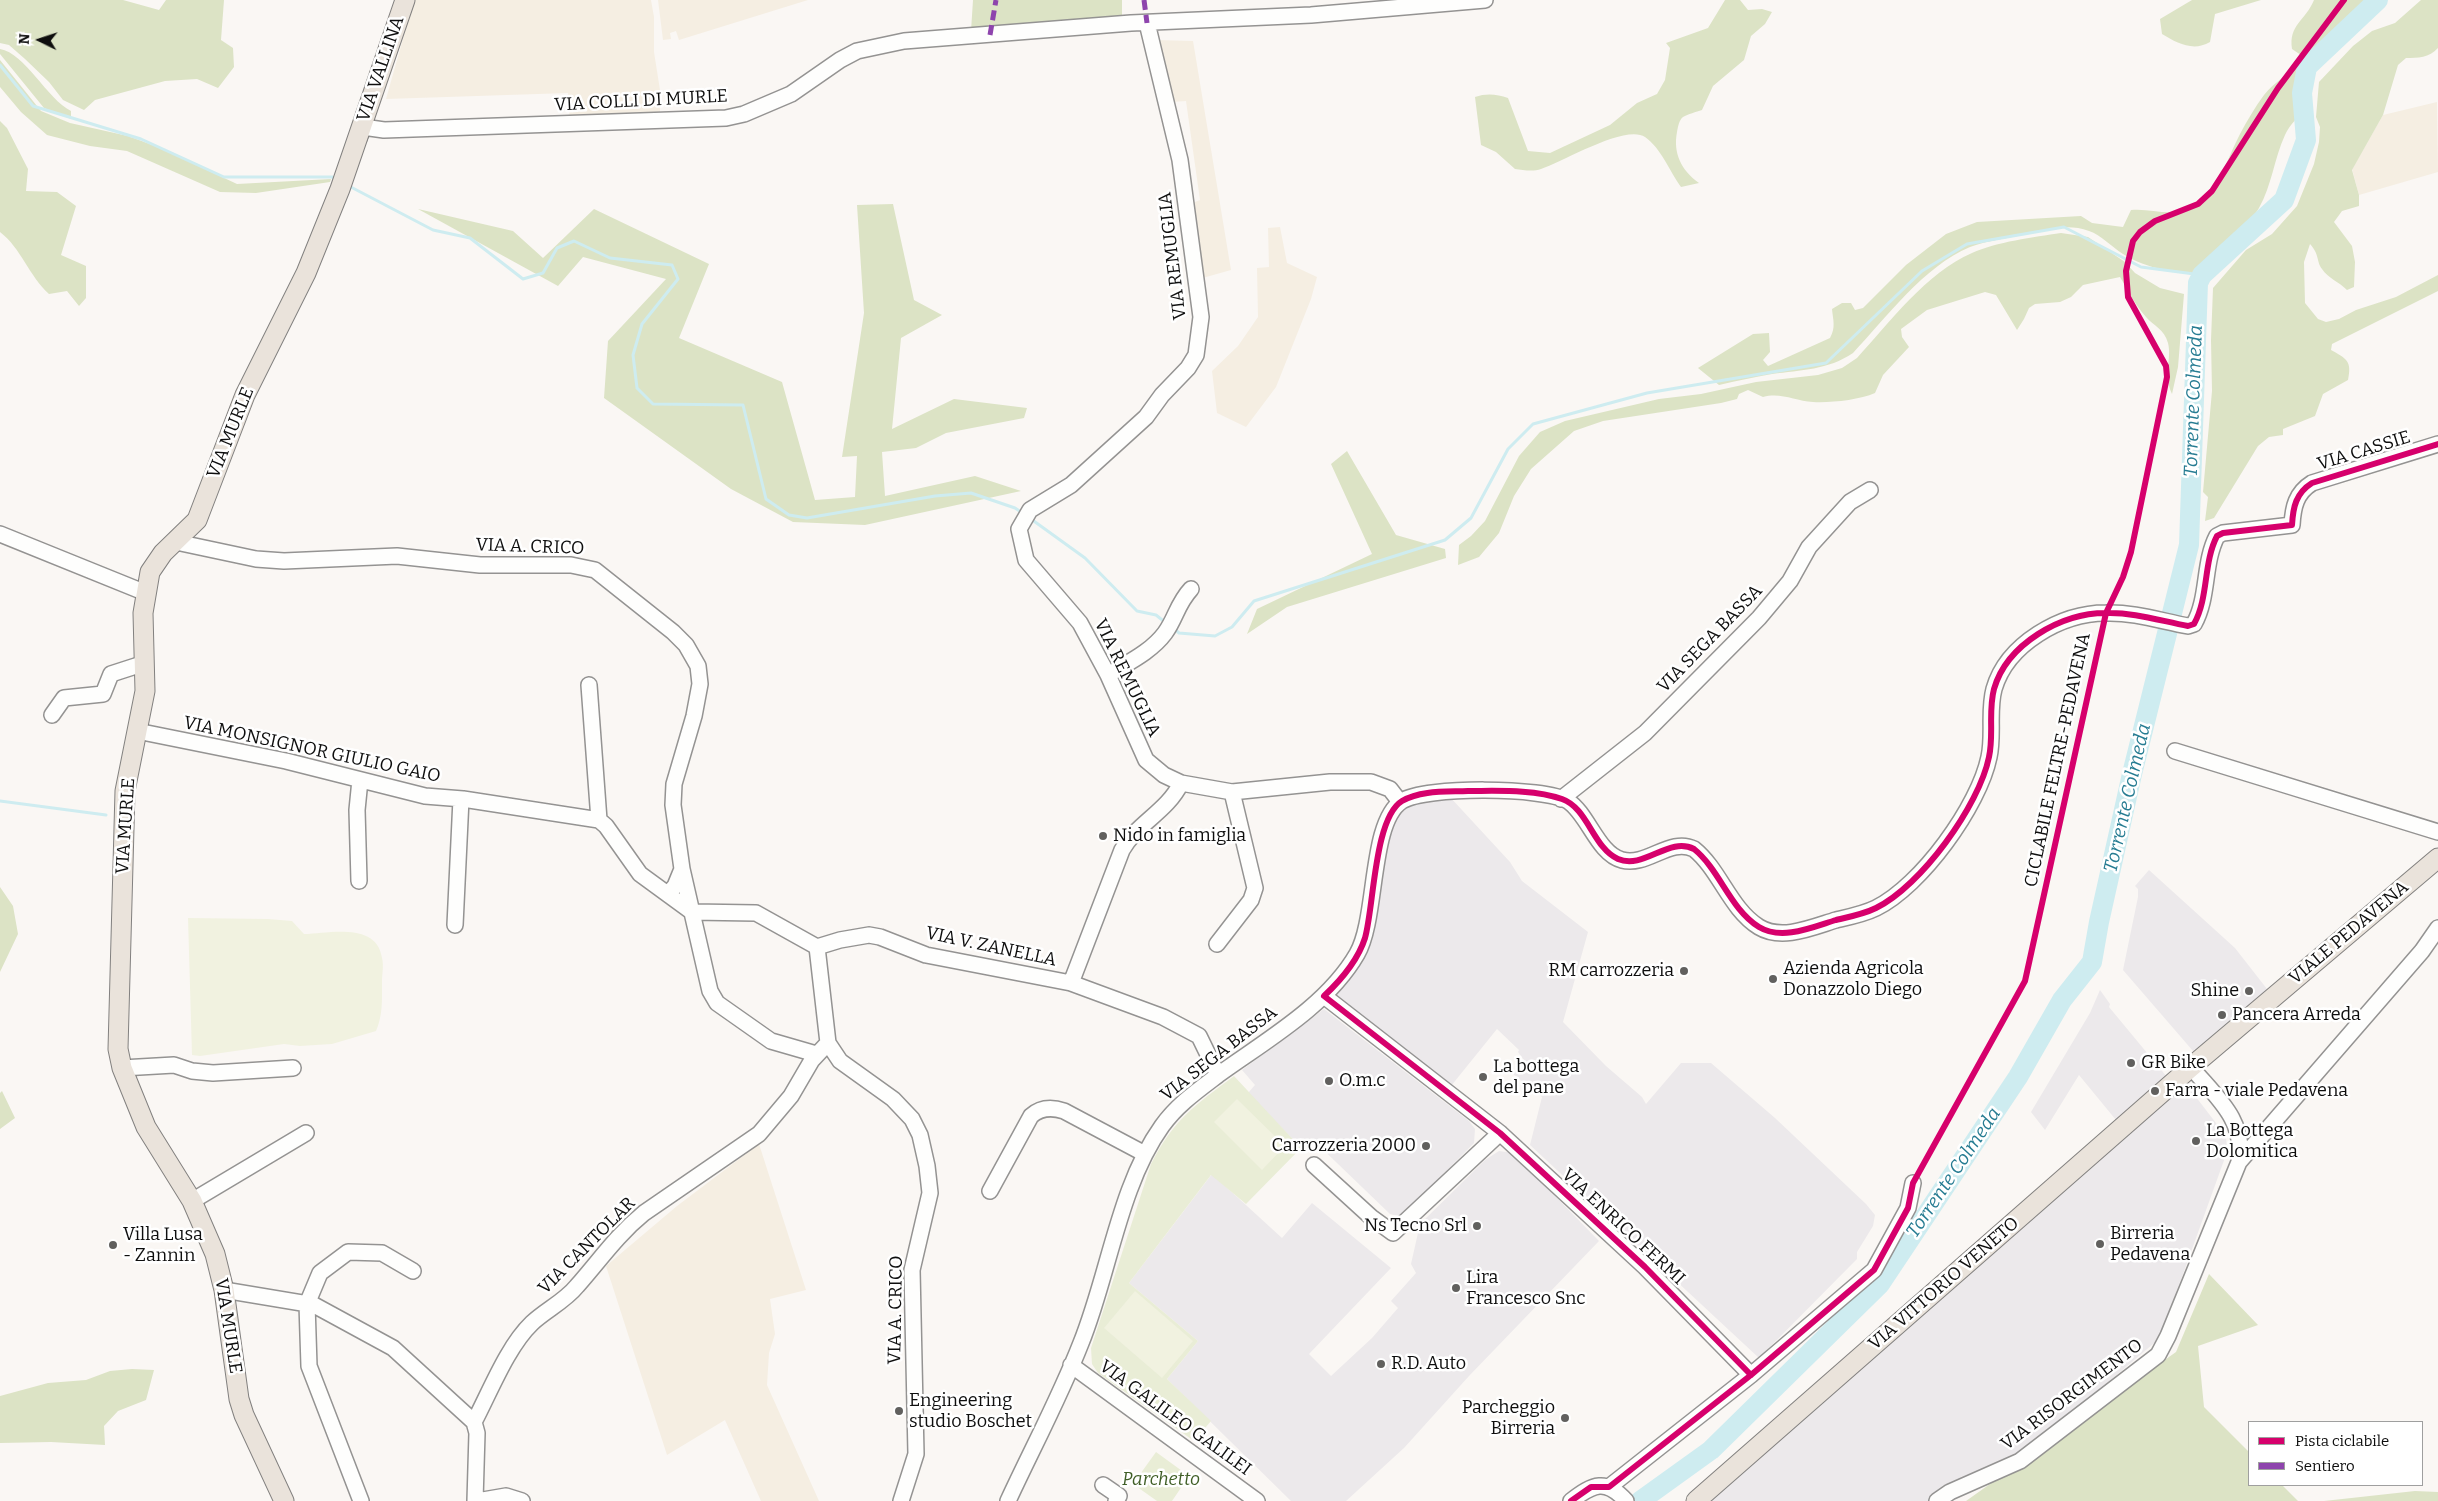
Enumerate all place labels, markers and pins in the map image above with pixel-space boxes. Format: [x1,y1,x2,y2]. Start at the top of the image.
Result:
place label: Nido in famiglia [1113,825,1246,847]
marker: Nido in famiglia [1097,830,1109,842]
place label: Azienda Agricola Donazzolo Diego [1783,958,1924,1001]
place label: RM carrozzeria [1548,960,1674,982]
marker: RM carrozzeria [1678,965,1690,977]
marker: Azienda Agricola Donazzolo Diego [1767,973,1779,985]
place label: Shine [2190,980,2239,1002]
marker: Shine [2243,985,2255,997]
place label: Pancera Arreda [2232,1004,2361,1026]
marker: Pancera Arreda [2216,1009,2228,1021]
place label: GR Bike [2141,1052,2206,1074]
place label: La bottega del pane [1493,1056,1579,1098]
marker: GR Bike [2125,1057,2137,1069]
place label: O.m.c [1339,1070,1386,1092]
marker: La bottega del pane [1477,1071,1489,1083]
marker: O.m.c [1323,1075,1335,1087]
place label: Farra - viale Pedavena [2165,1080,2348,1102]
marker: Farra - viale Pedavena [2149,1085,2161,1097]
place label: La Bottega Dolomitica [2206,1120,2298,1162]
place label: Carrozzeria 2000 [1271,1135,1416,1157]
marker: La Bottega Dolomitica [2190,1135,2202,1147]
marker: Carrozzeria 2000 [1420,1140,1432,1152]
place label: Ns Tecno Srl [1364,1215,1467,1237]
marker: Ns Tecno Srl [1471,1220,1483,1232]
place label: Birreria Pedavena [2110,1223,2190,1266]
place label: Villa Lusa - Zannin [123,1224,203,1266]
marker: Birreria Pedavena [2094,1238,2106,1250]
marker: Villa Lusa - Zannin [107,1239,119,1251]
place label: Lira Francesco Snc [1466,1267,1586,1310]
marker: Lira Francesco Snc [1450,1282,1462,1294]
place label: R.D. Auto [1391,1353,1466,1375]
marker: R.D. Auto [1375,1358,1387,1370]
place label: Engineering studio Boschet [909,1390,1032,1432]
place label: Parcheggio Birreria [1462,1397,1555,1440]
marker: Engineering studio Boschet [893,1405,905,1417]
marker: Parcheggio Birreria [1559,1412,1571,1424]

